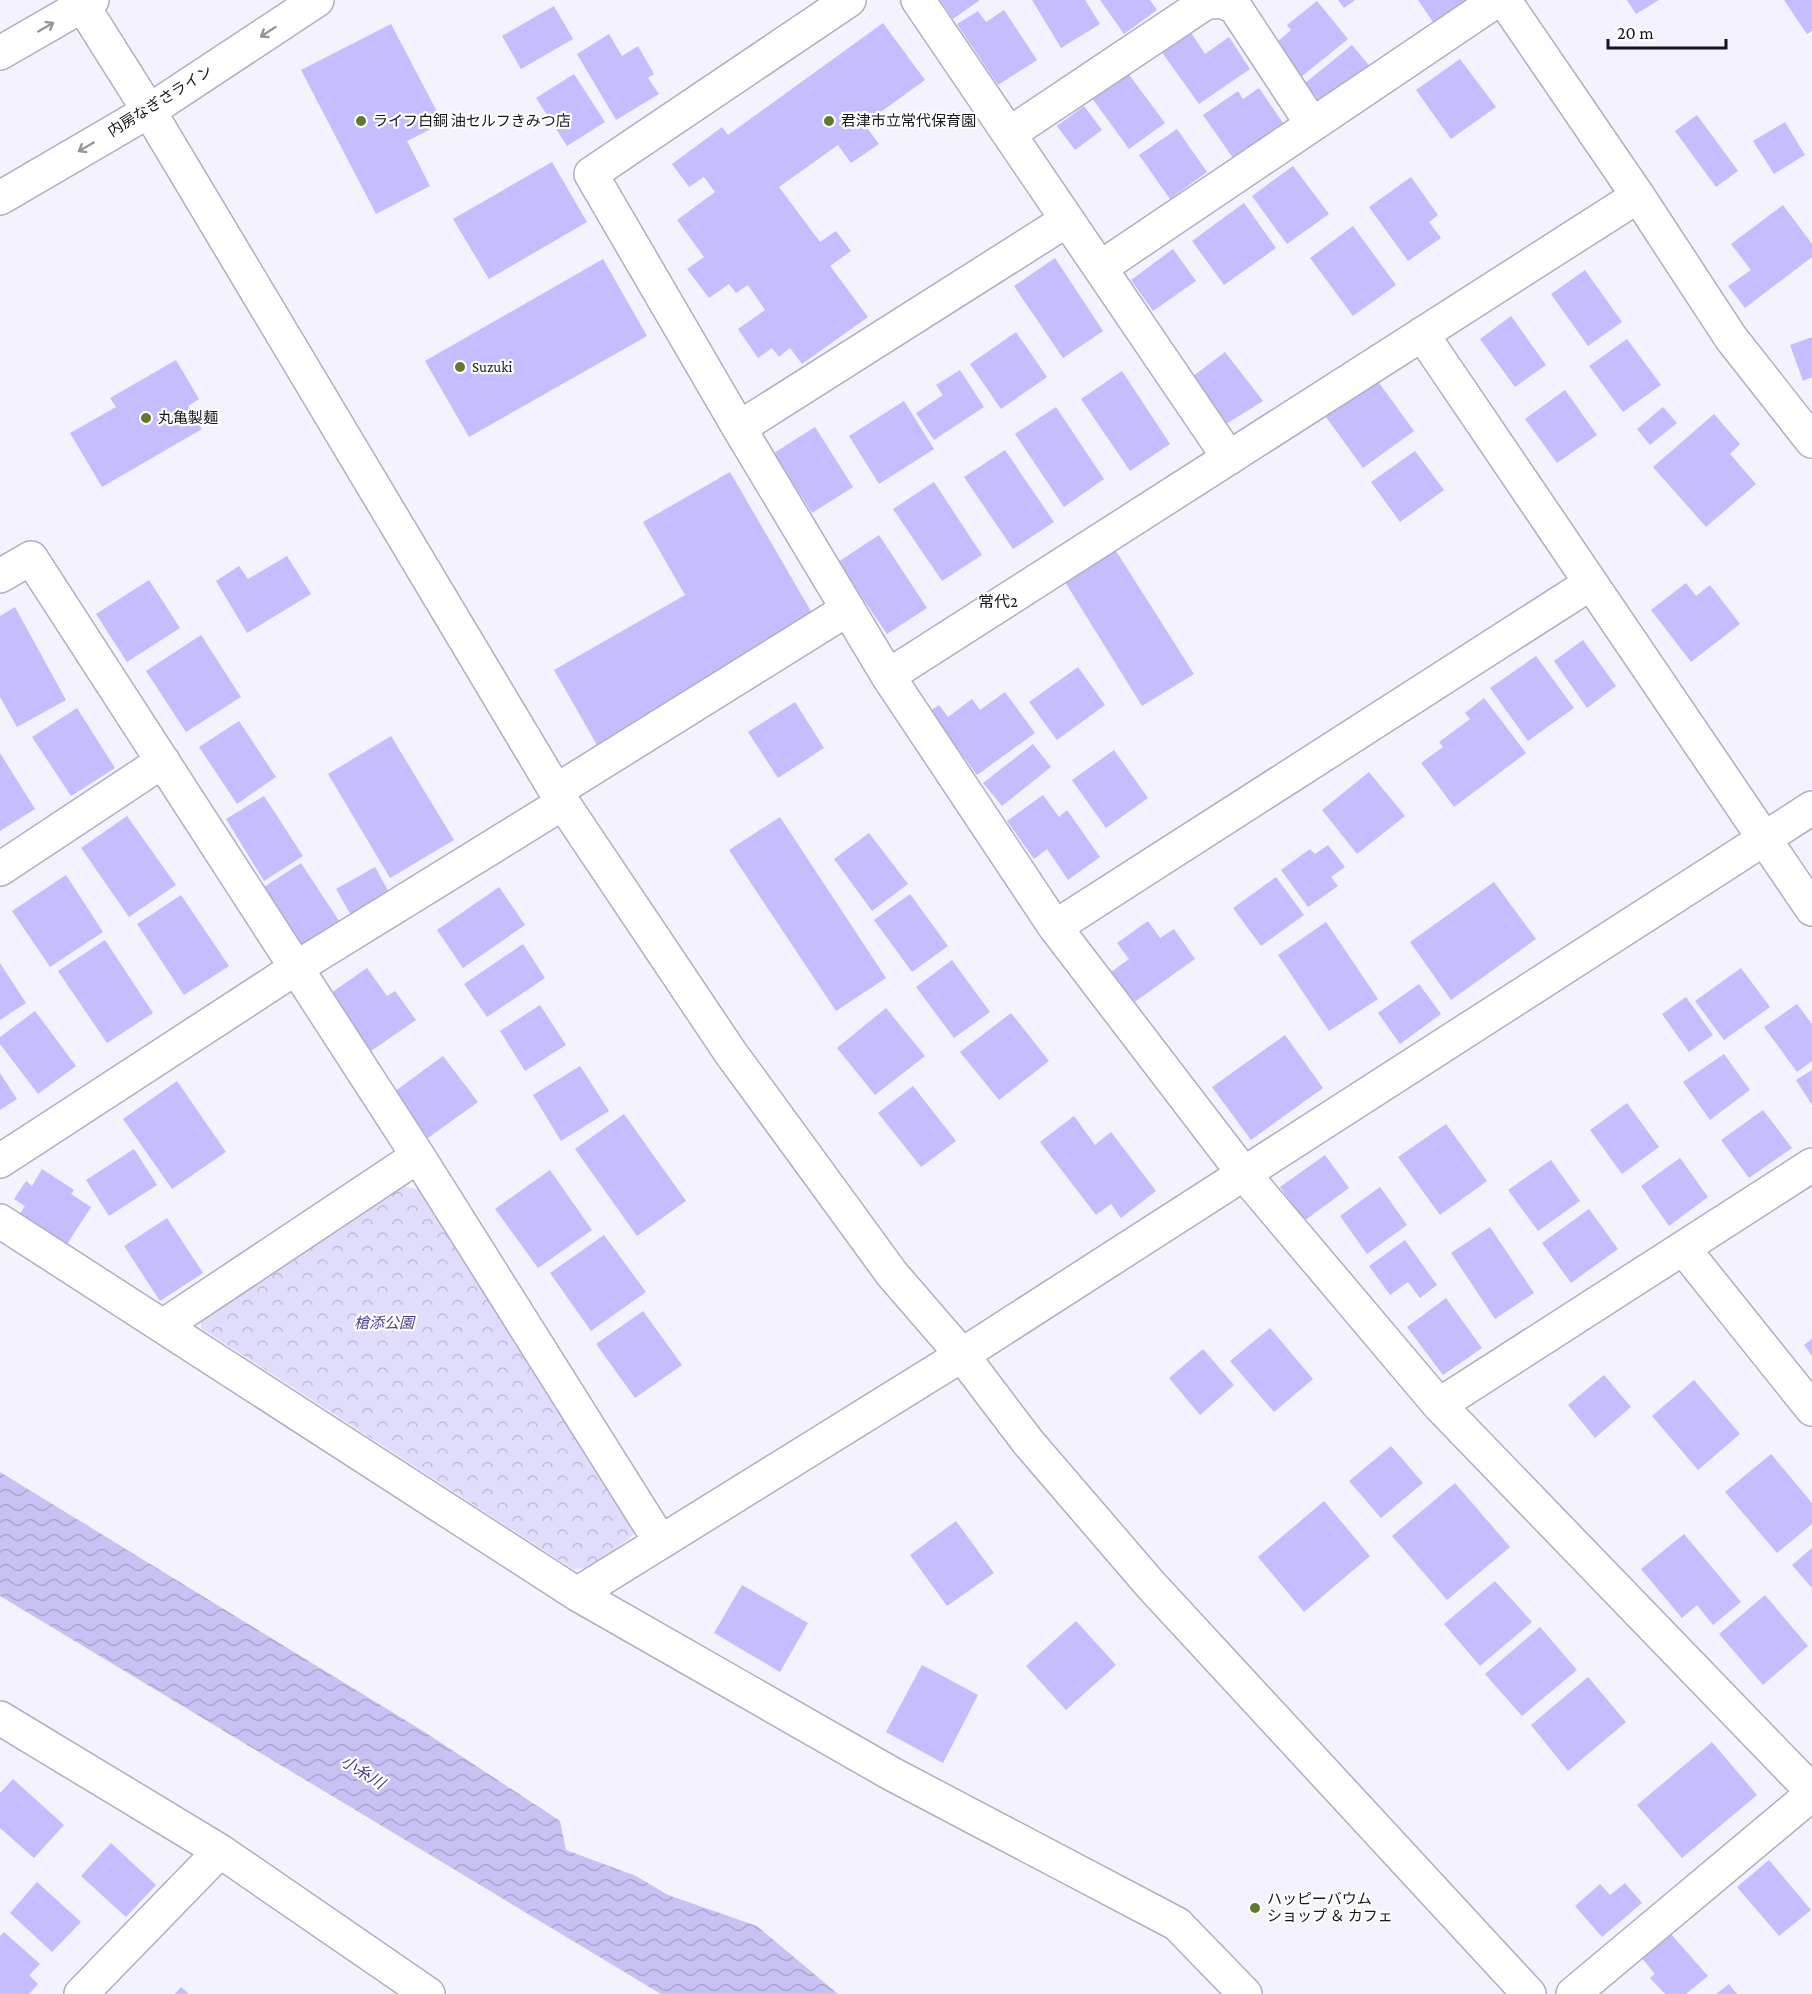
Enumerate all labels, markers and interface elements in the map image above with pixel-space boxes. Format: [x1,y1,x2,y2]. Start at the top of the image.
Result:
scale bar [1608,12,1726,50]
one-way arrow [37,21,54,33]
text: 20 m [1617,23,1654,43]
one-way arrow [261,26,277,38]
street label: 内房なぎさライン [105,62,215,140]
place label: 君津市立常代保育園 [841,112,976,129]
place label: ライフ白銅 油セルフきみつ店 [373,113,571,129]
marker: ライフ白銅 油セルフきみつ店 [354,114,368,128]
marker: 君津市立常代保育園 [822,114,836,128]
one-way arrow [78,142,95,154]
place label: Suzuki [472,359,512,375]
marker: Suzuki [453,360,467,374]
place label: 丸亀製麺 [158,410,218,426]
marker: 丸亀製麺 [139,411,153,425]
district label: 常代2 [978,593,1018,610]
park label: 槍添公園 [354,1315,416,1331]
water label: 小糸川 [338,1752,390,1793]
place label: ハッピーバウム ショップ ＆ カフェ [1267,1891,1393,1924]
marker: ハッピーバウム ショップ ＆ カフェ [1248,1901,1262,1915]

